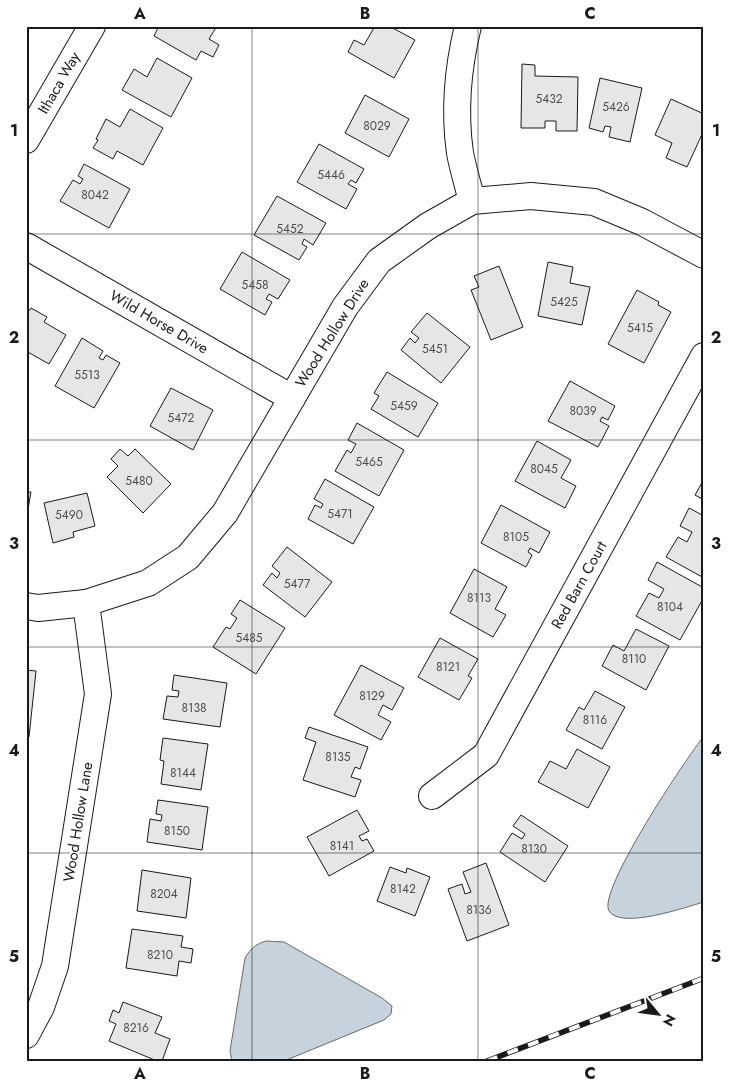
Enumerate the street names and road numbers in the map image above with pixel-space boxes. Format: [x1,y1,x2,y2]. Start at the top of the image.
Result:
street label: Ithaca Way [32,48,86,118]
street label: Wood Hollow Drive [290,274,375,392]
street label: Wild Horse Drive [105,285,213,359]
street label: Red Barn Court [546,537,612,633]
street label: Wood Hollow Lane [58,760,98,884]

